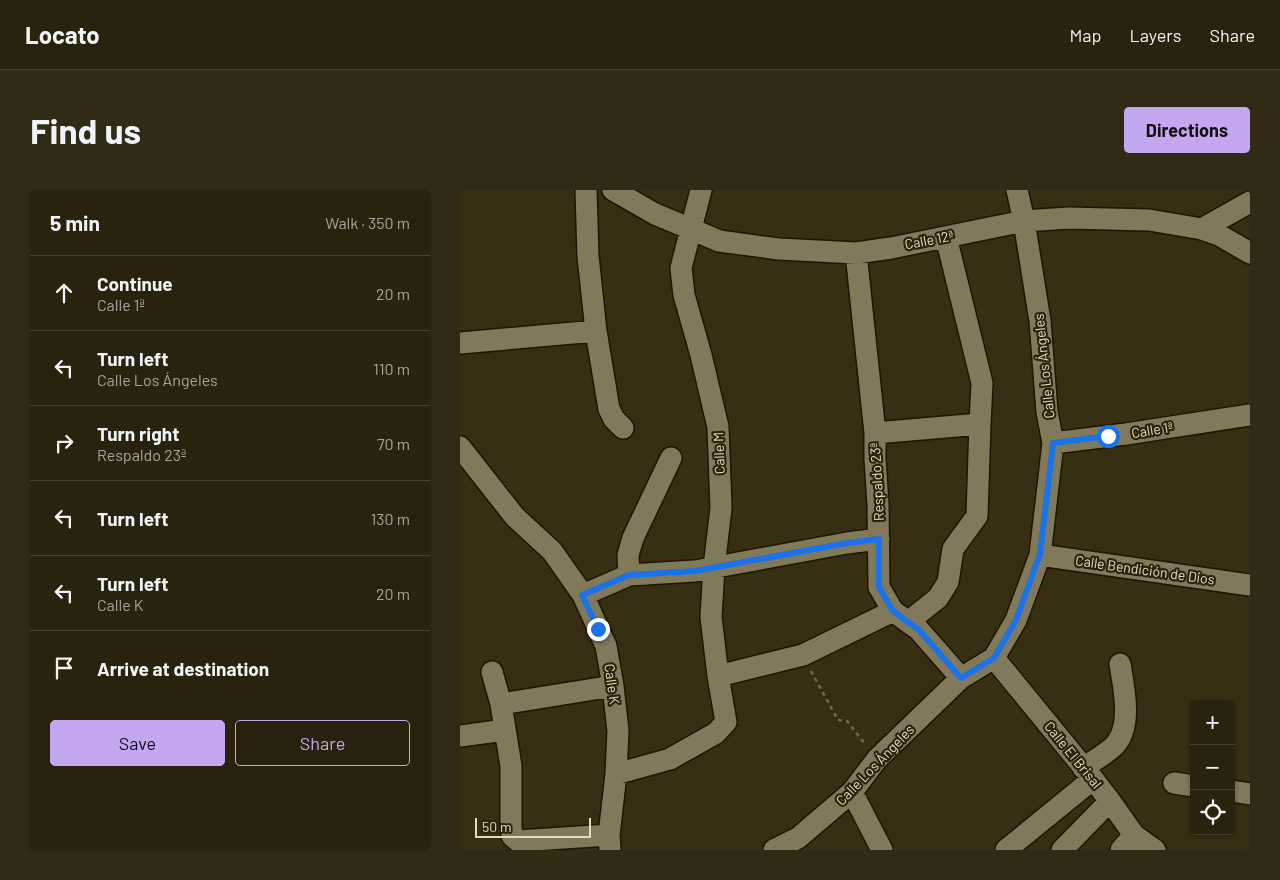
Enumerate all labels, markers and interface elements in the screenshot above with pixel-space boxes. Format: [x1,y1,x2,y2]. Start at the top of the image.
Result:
text: Locato [25,20,100,49]
text: Map [1069,24,1101,46]
text: Layers [1129,24,1182,46]
text: Share [1210,24,1255,46]
button: Directions [1124,107,1250,153]
text: Find us [30,109,141,151]
text: 5 min [50,210,100,235]
text: Walk · 350 m [325,213,410,232]
street label: Calle 12ª [903,226,955,253]
text: Continue [97,272,173,295]
icon: ahead [50,279,78,307]
text: 20 m [376,284,410,303]
text: Calle 1ª [97,295,145,314]
street label: Calle Los Ángeles [1030,312,1057,419]
text: Turn left [97,347,168,370]
icon: left [50,354,78,382]
text: 110 m [373,359,410,378]
text: Calle Los Ángeles [97,370,218,389]
street label: Calle 1ª [1130,418,1174,441]
text: Turn right [97,422,179,445]
route start [1097,425,1120,448]
icon: right [50,429,78,457]
street label: Calle M [709,432,728,474]
text: 70 m [377,434,410,453]
street label: Respaldo 23ª [866,442,887,521]
text: Respaldo 23ª [97,445,186,464]
icon: left [50,504,78,532]
text: Turn left [97,507,168,530]
text: 130 m [371,509,410,528]
street label: Calle Bendición de Dios [1074,551,1216,588]
text: Turn left [97,572,168,595]
icon: left [50,579,78,607]
text: 20 m [376,584,410,603]
text: Calle K [97,595,144,614]
route end [587,618,610,641]
icon: arrive [50,654,78,682]
text: Arrive at destination [97,657,269,680]
street label: Calle K [601,663,624,706]
map controls [1190,700,1235,835]
button: + [1190,700,1235,745]
street label: Calle El Brisal [1041,718,1106,792]
button: Save [50,720,225,766]
button: Share [235,720,410,766]
street label: Calle Los Ángeles [832,721,918,809]
button: − [1190,745,1235,790]
button: locate [1190,790,1235,835]
scale bar [475,815,591,838]
text: 50 m [482,818,511,835]

